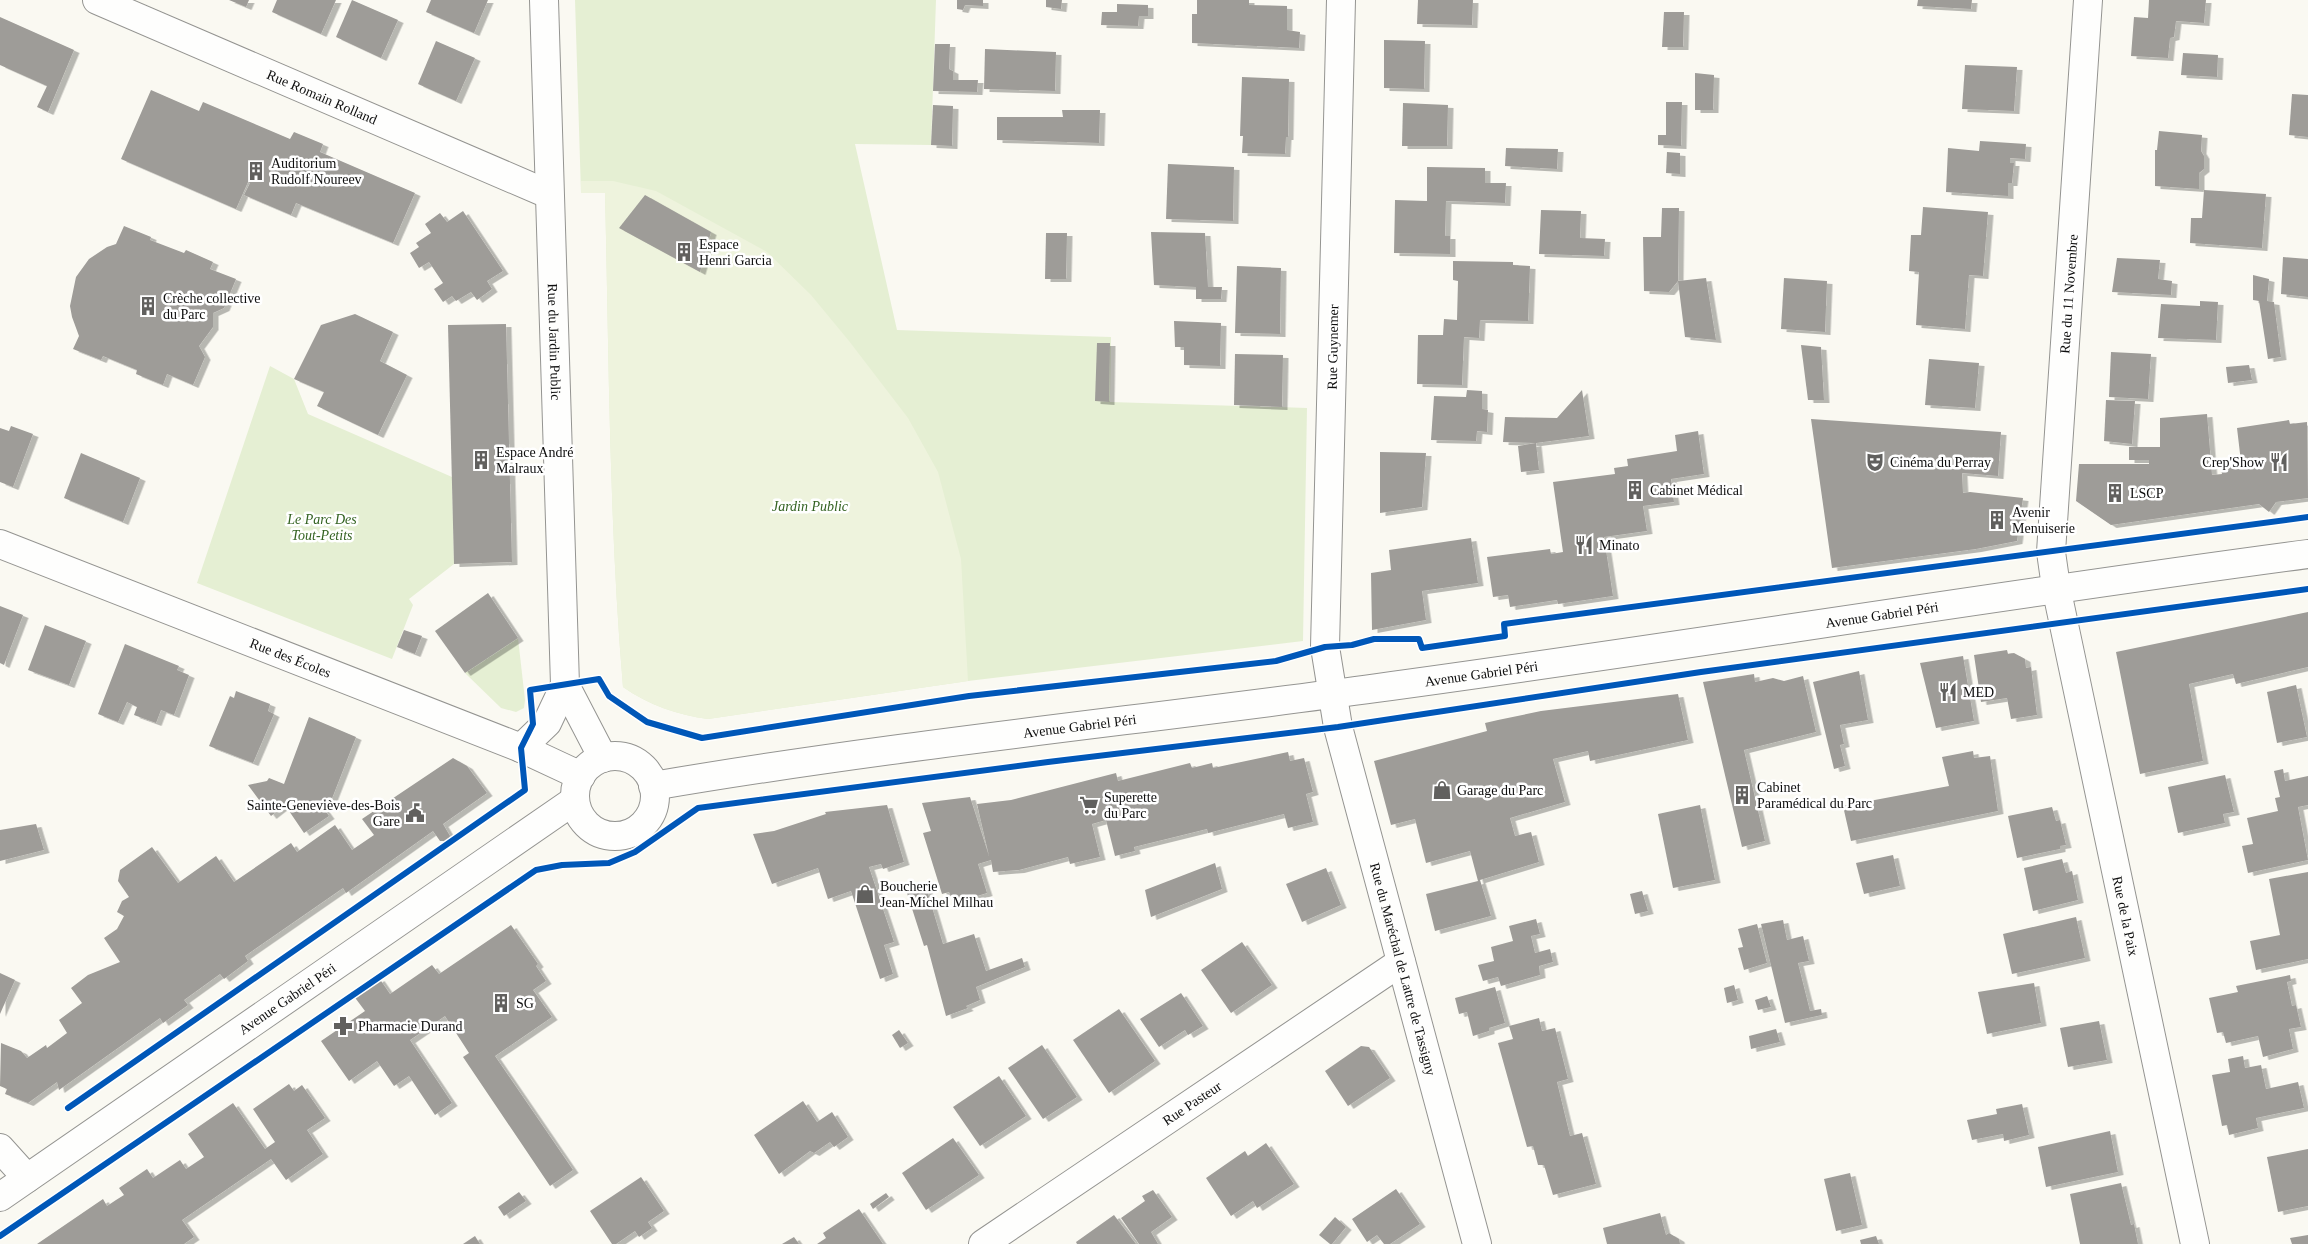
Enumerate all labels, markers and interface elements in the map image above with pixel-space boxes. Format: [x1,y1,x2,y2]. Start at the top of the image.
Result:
street label: Rue Romain Rolland [265,67,379,127]
place label: Auditorium Rudolf Noureev [271,156,362,187]
building icon: Auditorium Rudolf Noureev [245,160,267,182]
street label: Rue du 11 Novembre [2057,234,2081,354]
place label: Espace Henri Garcia [699,237,772,268]
building icon: Espace Henri Garcia [673,241,695,263]
street label: Rue du Jardin Public [545,283,564,401]
place label: Crèche collective du Parc [163,291,261,322]
building icon: Crèche collective du Parc [137,295,159,317]
street label: Rue Guynemer [1325,304,1341,390]
place label: Espace André Malraux [496,445,573,476]
building icon: Espace André Malraux [470,449,492,471]
theatre icon: Cinéma du Perray [1864,451,1886,473]
restaurant icon: Crep'Show [2268,451,2290,473]
place label: Cinéma du Perray [1890,455,1991,470]
place label: Crep'Show [2202,455,2265,470]
building icon: Cabinet Médical [1624,479,1646,501]
building icon: LSCP [2104,482,2126,504]
place label: Cabinet Médical [1650,483,1743,498]
place label: LSCP [2130,486,2164,501]
park label: Jardin Public [772,499,849,514]
place label: Avenir Menuiserie [2012,505,2075,536]
building icon: Avenir Menuiserie [1986,509,2008,531]
park label: Le Parc Des Tout-Petits [286,512,357,543]
restaurant icon: Minato [1573,534,1595,556]
place label: Minato [1599,538,1639,553]
street label: Avenue Gabriel Péri [1825,599,1940,631]
street label: Rue des Écoles [248,635,333,680]
street label: Avenue Gabriel Péri [1424,658,1539,689]
restaurant icon: MED [1937,681,1959,703]
place label: MED [1963,685,1994,700]
street label: Avenue Gabriel Péri [1022,711,1137,740]
shop icon: Garage du Parc [1431,779,1453,801]
place label: Cabinet Paramédical du Parc [1757,780,1872,811]
place label: Garage du Parc [1457,783,1543,798]
building icon: Cabinet Paramédical du Parc [1731,784,1753,806]
place label: Superette du Parc [1104,790,1157,821]
supermarket icon: Superette du Parc [1078,794,1100,816]
place label: Sainte-Geneviève-des-Bois Gare [247,798,400,829]
public building icon: Sainte-Geneviève-des-Bois Gare [404,802,426,824]
street label: Rue du Maréchal de Lattre de Tassigny [1367,861,1439,1077]
street label: Rue de la Paix [2110,875,2141,957]
place label: Boucherie Jean-Michel Milhau [880,879,993,910]
shop icon: Boucherie Jean-Michel Milhau [854,883,876,905]
street label: Avenue Gabriel Péri [236,960,338,1037]
building icon: SG [490,992,512,1014]
place label: SG [516,996,534,1011]
pharmacy icon: Pharmacie Durand [332,1015,354,1037]
place label: Pharmacie Durand [358,1019,463,1034]
street label: Rue Pasteur [1160,1078,1224,1128]

